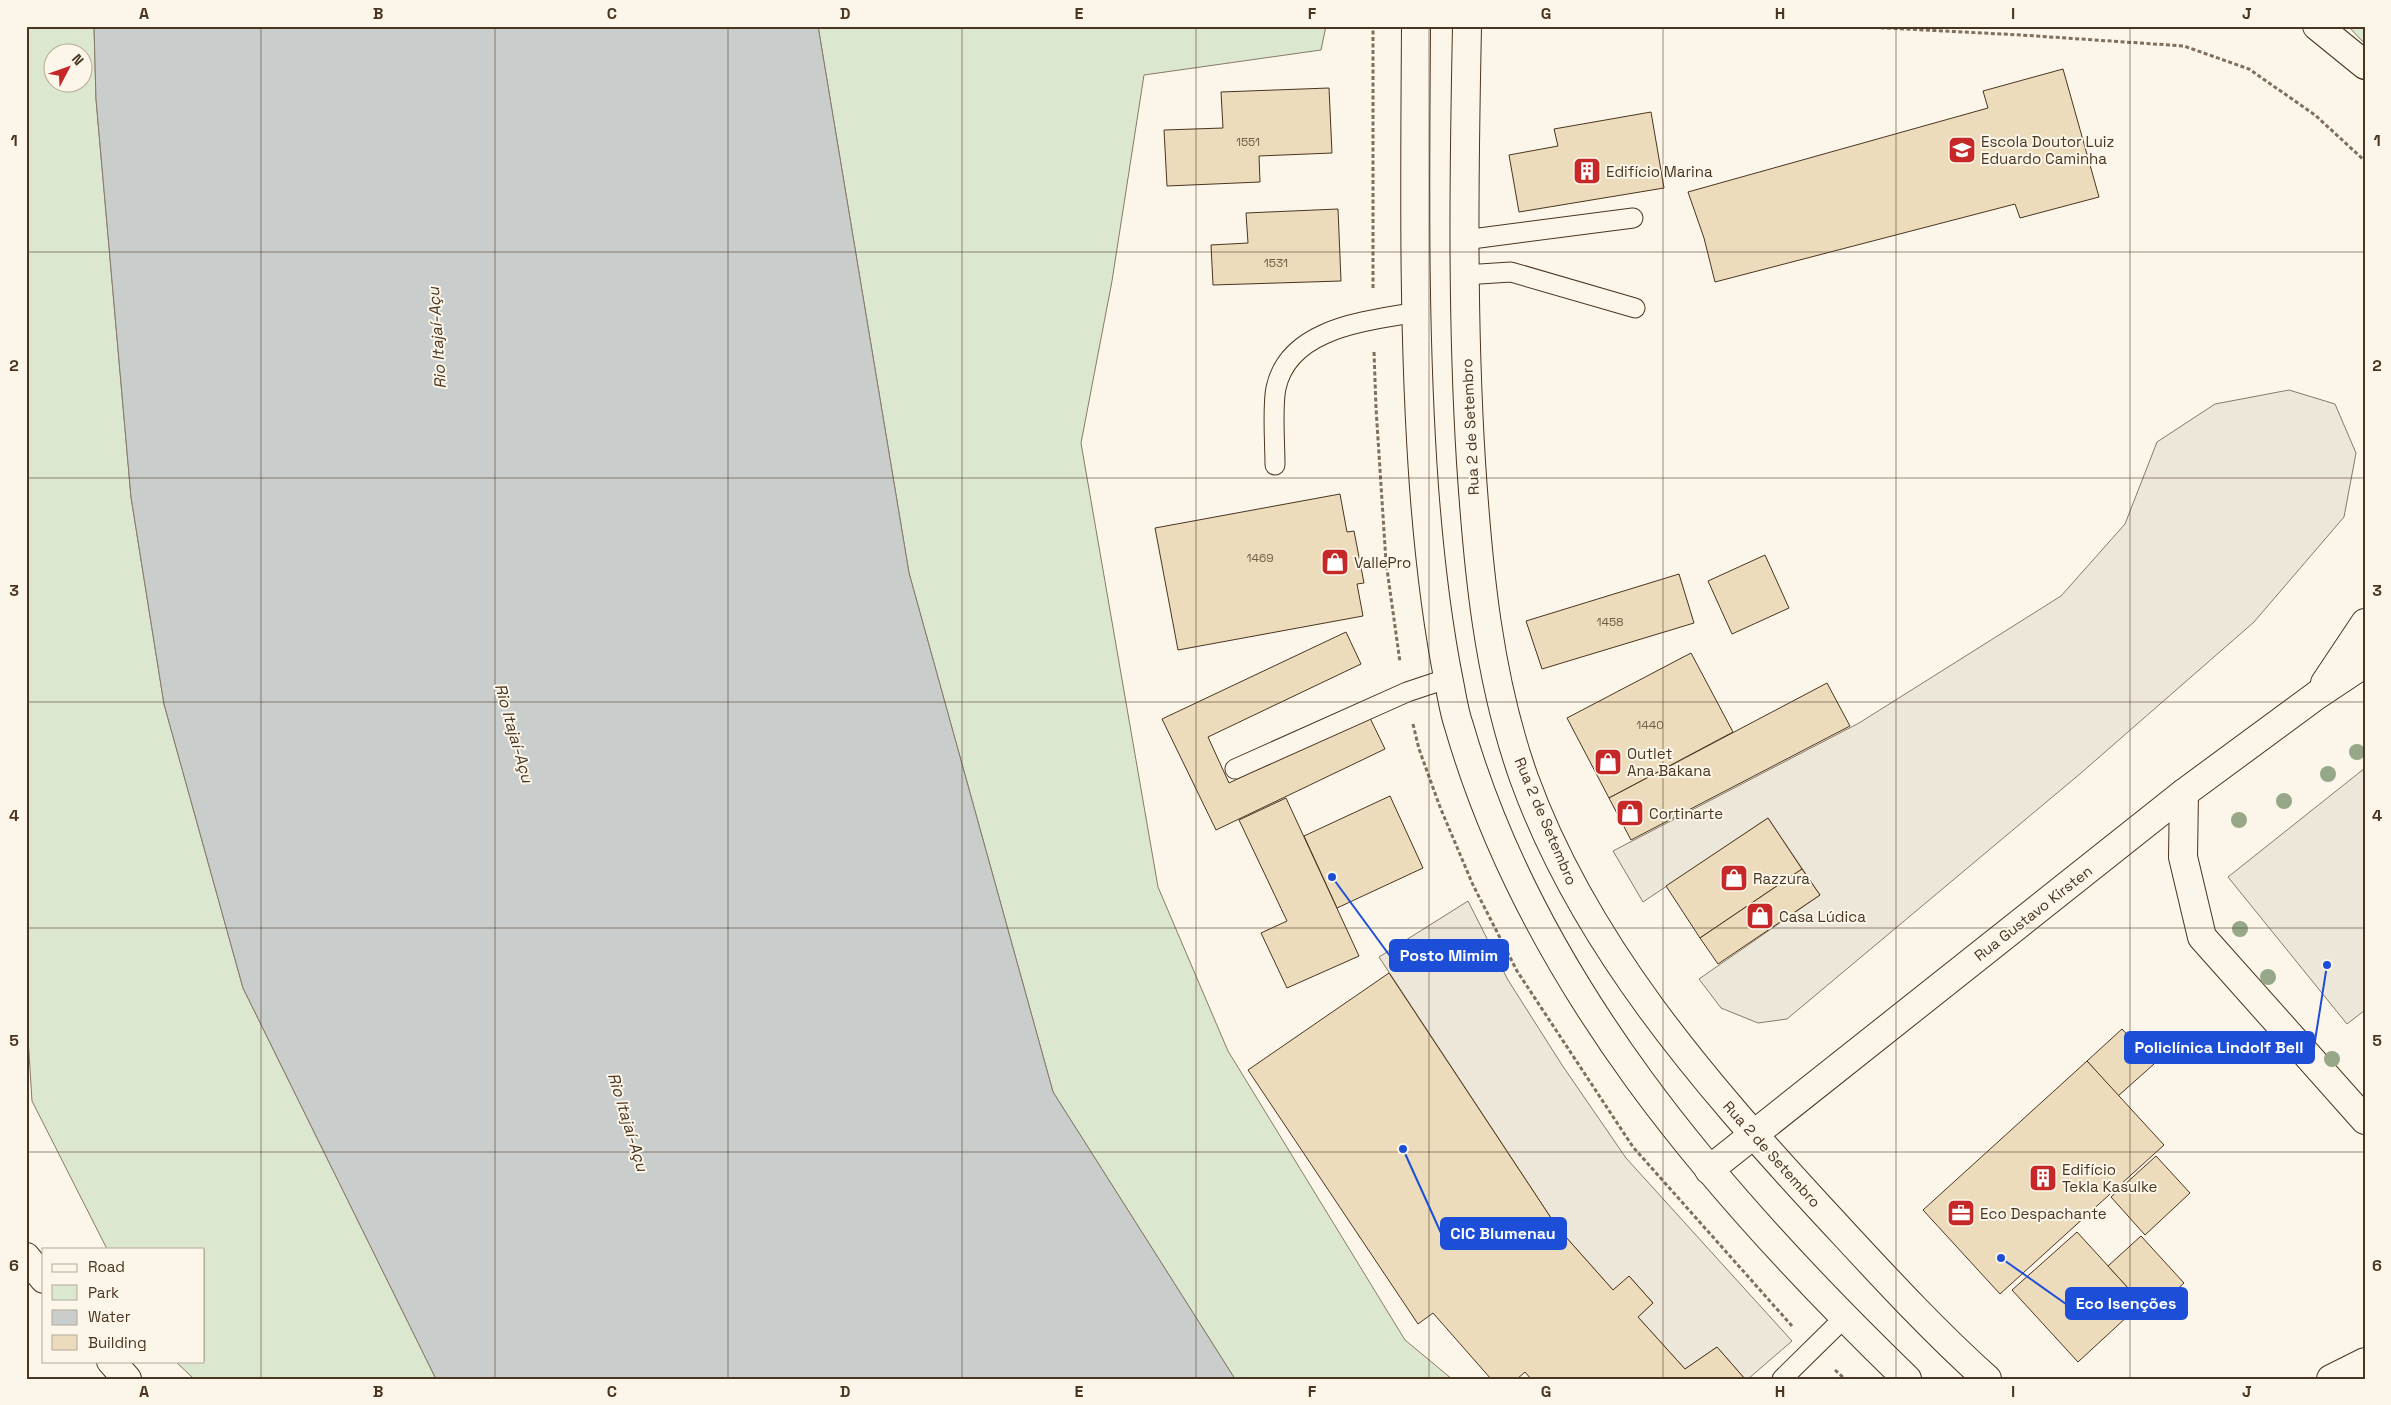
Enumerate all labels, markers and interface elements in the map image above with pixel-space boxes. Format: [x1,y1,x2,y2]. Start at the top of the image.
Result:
text: A [139,3,149,24]
text: B [373,3,383,24]
text: C [607,3,617,24]
text: D [840,3,850,24]
text: E [1075,3,1084,24]
text: F [1308,3,1317,24]
text: G [1541,3,1551,24]
text: H [1775,3,1785,24]
text: I [2011,3,2015,24]
text: J [2242,3,2252,24]
north arrow [42,42,92,92]
text: N [68,50,88,69]
text: 1 [10,130,18,151]
text: 1 [2373,130,2381,151]
place label: Escola Doutor Luiz Eduardo Caminha [1981,132,2114,168]
house number: 1551 [1236,134,1260,150]
school or university icon: Escola Doutor Luiz Eduardo Caminha [1947,135,1977,165]
building icon: Edifício Marina [1572,156,1602,186]
place label: Edifício Marina [1606,162,1713,181]
house number: 1531 [1264,255,1288,271]
water label: Rio Itajaí-Açu [423,285,451,390]
text: 2 [9,355,19,376]
text: 2 [2372,355,2382,376]
street label: Rua 2 de Setembro [1457,358,1483,496]
shop icon: VallePro [1320,547,1350,577]
house number: 1469 [1246,550,1274,566]
place label: VallePro [1354,553,1411,572]
text: 3 [9,580,19,601]
text: 3 [2372,580,2382,601]
house number: 1458 [1596,614,1624,630]
water label: Rio Itajaí-Açu [490,681,538,786]
house number: 1440 [1636,717,1664,733]
place label: Outlet Ana Bakana [1627,744,1711,780]
shop icon: Outlet Ana Bakana [1593,747,1623,777]
street label: Rua 2 de Setembro [1511,754,1581,888]
shop icon: Cortinarte [1615,798,1645,828]
place label: Cortinarte [1649,804,1723,823]
text: 4 [9,805,19,826]
text: 4 [2372,805,2382,826]
street label: Rua Gustavo Kirsten [1970,861,2096,965]
shop icon: Razzura [1719,863,1749,893]
place label: Razzura [1753,869,1810,888]
shop icon: Casa Lúdica [1745,901,1775,931]
place label: Casa Lúdica [1779,907,1866,926]
callout: Posto Mimim [1390,940,1508,971]
text: Posto Mimim [1400,945,1498,966]
text: 5 [9,1030,19,1051]
text: 5 [2372,1030,2382,1051]
callout: Policlínica Lindolf Bell [2125,1032,2314,1063]
text: Policlínica Lindolf Bell [2135,1037,2303,1058]
water label: Rio Itajaí-Açu [603,1070,653,1175]
street label: Rua 2 de Setembro [1719,1097,1825,1211]
place label: Edifício Tekla Kasulke [2062,1160,2158,1196]
building icon: Edifício Tekla Kasulke [2028,1163,2058,1193]
office icon: Eco Despachante [1946,1198,1976,1228]
place label: Eco Despachante [1980,1204,2107,1223]
callout: CIC Blumenau [1441,1218,1566,1249]
text: CIC Blumenau [1450,1223,1556,1244]
legend [42,1248,205,1362]
text: 6 [9,1255,19,1276]
text: 6 [2372,1255,2382,1276]
text: Road [88,1257,125,1276]
text: Park [88,1283,119,1302]
callout: Eco Isenções [2066,1288,2187,1319]
text: Eco Isenções [2076,1293,2176,1314]
text: Water [88,1307,131,1326]
text: Building [88,1333,147,1352]
text: A [139,1381,149,1402]
text: B [373,1381,383,1402]
text: C [607,1381,617,1402]
text: D [840,1381,850,1402]
text: E [1075,1381,1084,1402]
text: F [1308,1381,1317,1402]
text: G [1541,1381,1551,1402]
text: H [1775,1381,1785,1402]
text: I [2011,1381,2015,1402]
text: J [2242,1381,2252,1402]

